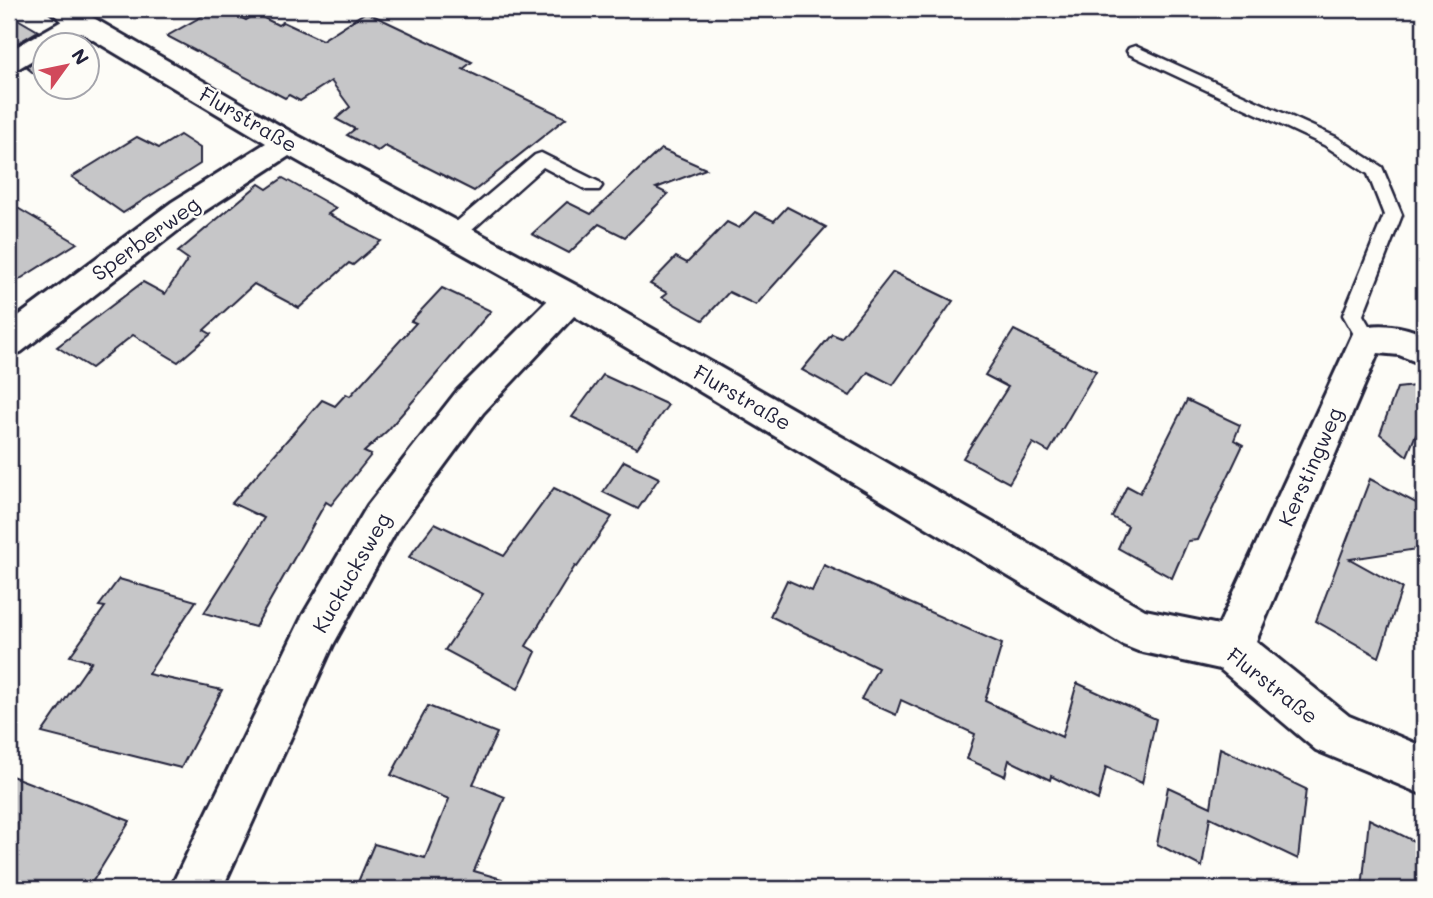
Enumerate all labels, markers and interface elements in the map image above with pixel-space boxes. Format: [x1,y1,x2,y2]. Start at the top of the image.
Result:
north arrow [32,32,102,102]
text: N [66,44,95,69]
street label: Flurstraße [195,80,302,158]
street label: Sperberweg [86,190,204,286]
street label: Flurstraße [689,358,796,436]
street label: Kerstingweg [1271,403,1348,530]
street label: Kuckucksweg [305,507,396,637]
street label: Flurstraße [1222,641,1324,729]

